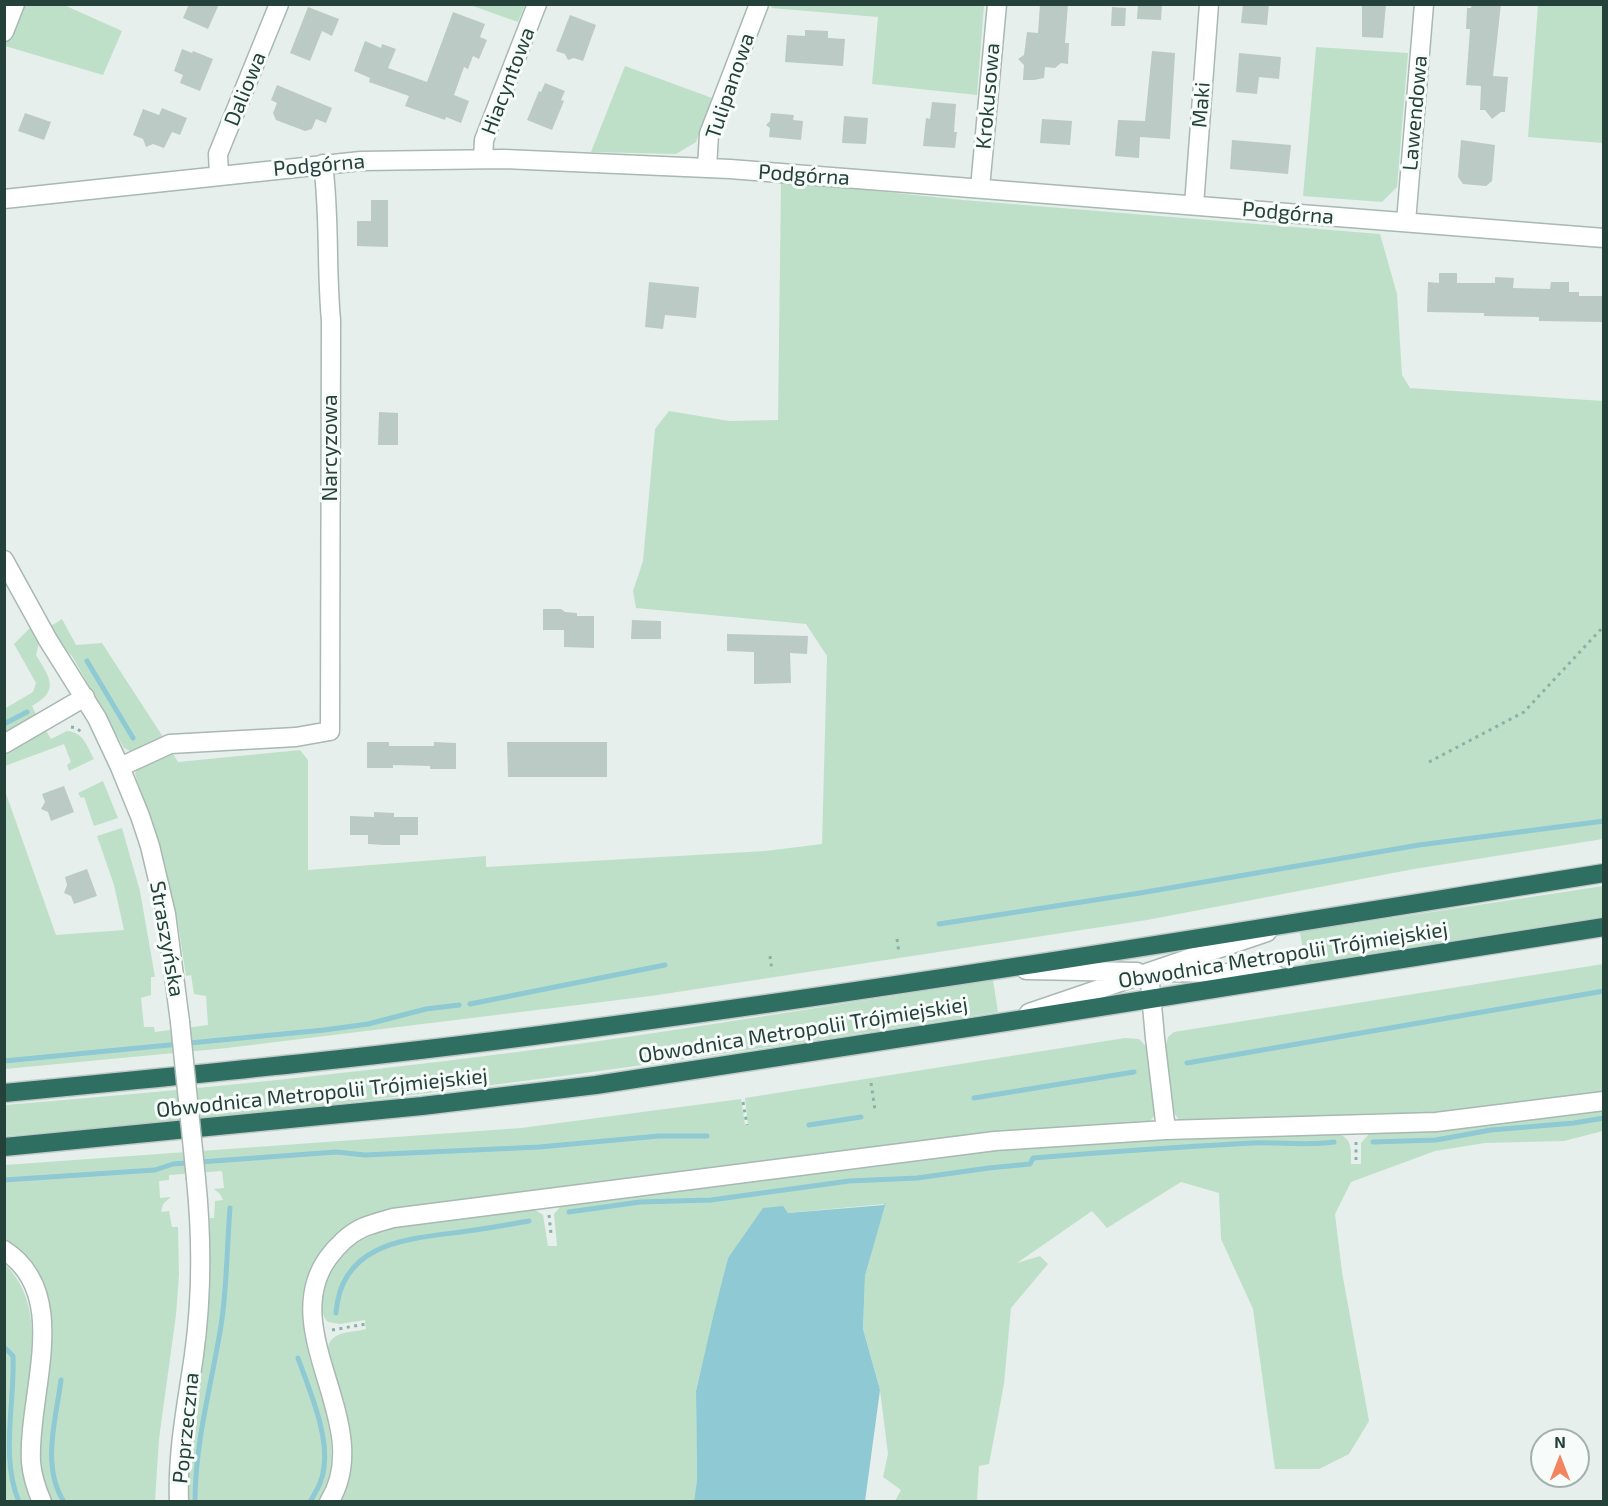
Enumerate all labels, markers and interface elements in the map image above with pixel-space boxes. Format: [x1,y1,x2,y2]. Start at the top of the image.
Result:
street label: Hiacyntowa [476,24,540,138]
street label: Tulipanowa [700,30,760,142]
street label: Krokusowa [971,42,1005,150]
street label: Daliowa [219,48,271,130]
street label: Lawendowa [1397,54,1433,172]
street label: Maki [1187,81,1215,129]
street label: Podgórna [272,148,366,182]
street label: Podgórna [757,159,851,191]
street label: Podgórna [1241,196,1335,230]
street label: Narcyzowa [317,394,343,502]
street label: Straszyńska [144,879,190,999]
street label: Obwodnica Metropolii Trójmiejskiej [1117,917,1449,993]
street label: Obwodnica Metropolii Trójmiejskiej [637,992,969,1068]
street label: Obwodnica Metropolii Trójmiejskiej [155,1063,489,1123]
street label: Poprzeczna [168,1371,204,1485]
north arrow [1530,1428,1590,1488]
text: N [1554,1432,1566,1451]

